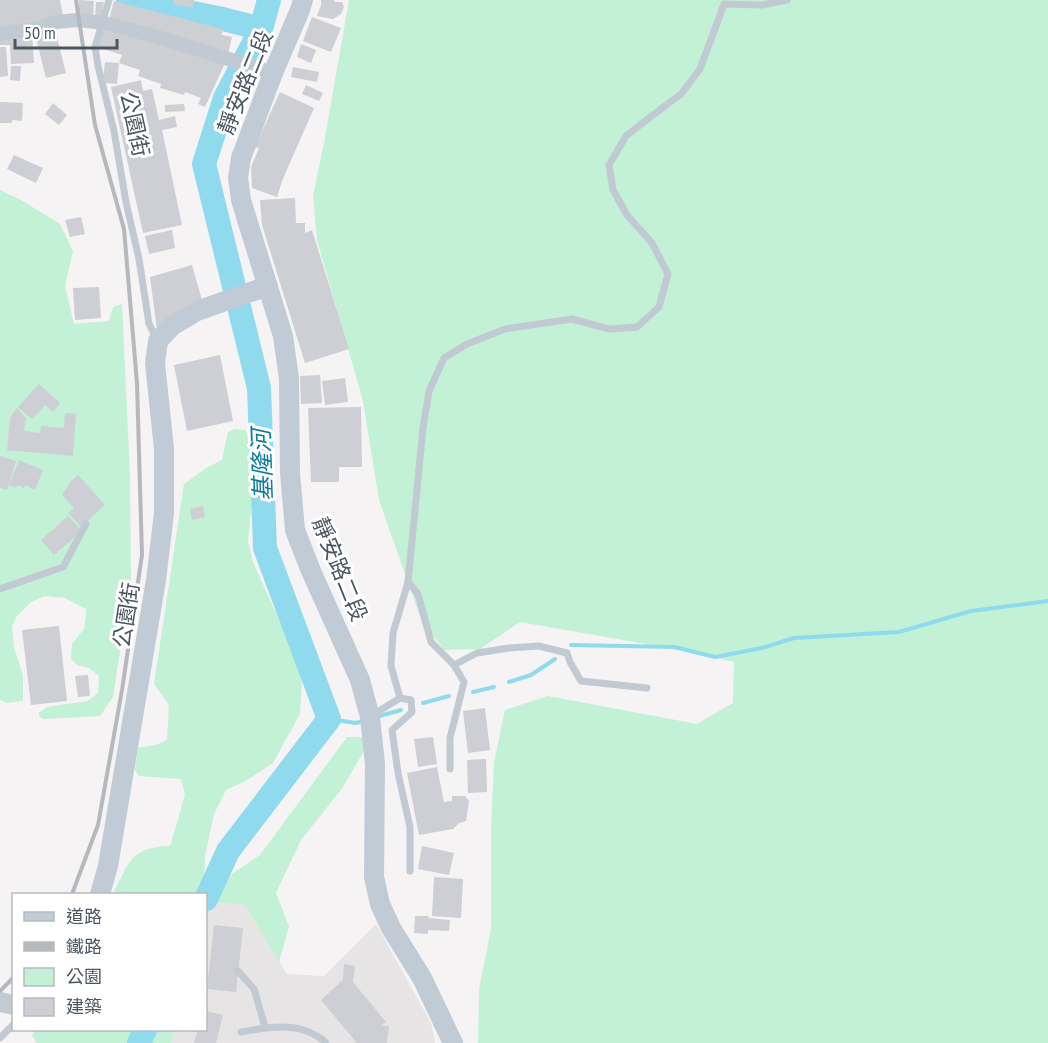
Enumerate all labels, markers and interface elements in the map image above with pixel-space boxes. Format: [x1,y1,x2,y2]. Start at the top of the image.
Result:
scale bar [15,12,117,50]
text: 50 m [24,21,56,44]
street label: 靜安路二段 [211,26,279,138]
street label: 公園街 [114,89,156,159]
water label: 基隆河 [245,424,279,502]
street label: 靜安路二段 [306,513,374,625]
street label: 公園街 [107,580,145,650]
legend [12,893,207,1031]
text: 道路 [66,905,102,928]
text: 鐵路 [66,935,102,958]
text: 公園 [66,965,102,988]
text: 建築 [66,995,102,1018]

